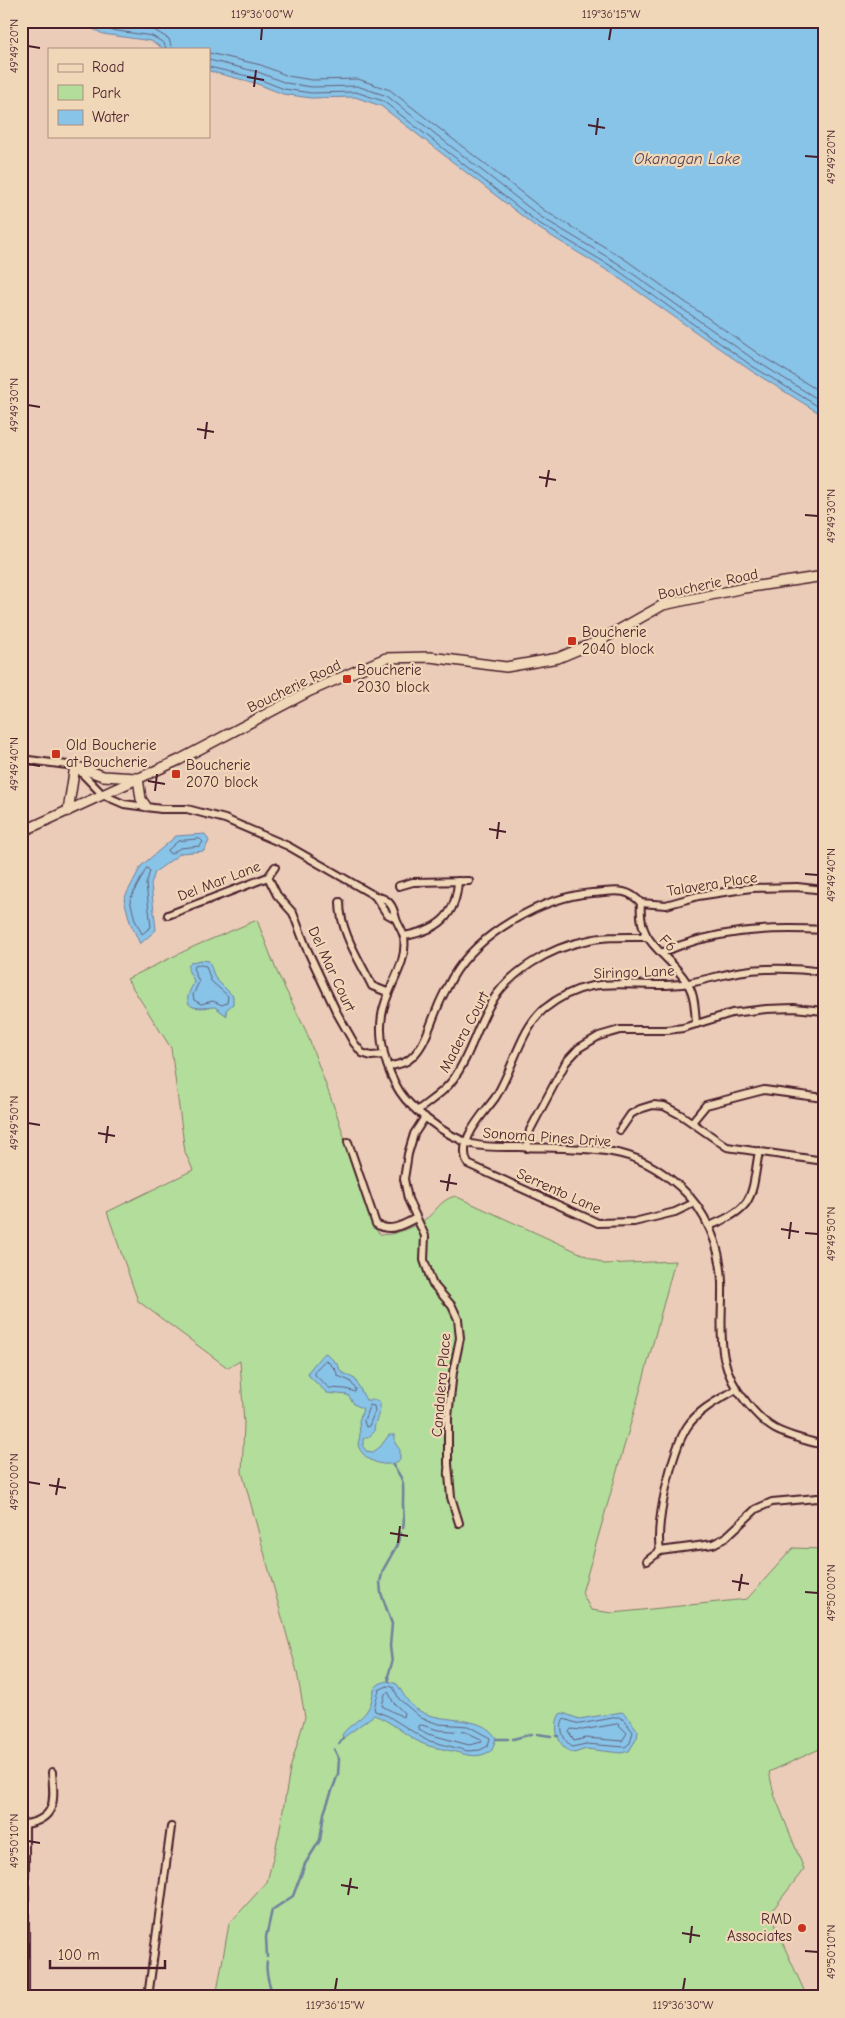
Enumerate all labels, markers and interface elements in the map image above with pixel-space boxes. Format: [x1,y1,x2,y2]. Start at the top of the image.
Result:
text: 119°36'00"W [231,7,294,21]
text: 119°36'15"W [582,7,641,21]
text: 49°49'20"N [7,19,21,73]
legend [48,48,210,138]
text: Road [92,58,124,76]
text: Park [92,84,121,102]
text: Water [92,108,129,126]
text: 49°49'20"N [824,130,838,184]
water label: Okanagan Lake [634,150,740,168]
text: 49°49'30"N [7,378,21,432]
text: 49°49'30"N [824,489,838,543]
street label: Boucherie Road [656,565,760,603]
place label: Boucherie 2040 block [582,623,655,658]
marker: Boucherie 2040 block [566,635,578,647]
street label: Boucherie Road [244,656,344,716]
place label: Boucherie 2030 block [357,661,430,696]
marker: Boucherie 2030 block [341,673,353,685]
place label: Old Boucherie at Boucherie [66,736,157,771]
text: 49°49'40"N [7,737,21,791]
marker: Old Boucherie at Boucherie [50,748,62,760]
place label: Boucherie 2070 block [186,756,259,791]
marker: Boucherie 2070 block [170,768,182,780]
text: 49°49'40"N [824,848,838,902]
street label: Del Mar Lane [175,857,263,905]
street label: Talavera Place [666,868,759,900]
street label: Del Mar Court [304,924,360,1015]
street label: F6 [656,931,680,955]
street label: Siringo Lane [593,962,675,982]
street label: Madera Court [435,988,493,1076]
text: 49°49'50"N [7,1096,21,1150]
street label: Sonoma Pines Drive [482,1124,612,1151]
street label: Serrento Lane [514,1164,605,1218]
text: 49°49'50"N [824,1207,838,1261]
street label: Candalera Place [427,1332,455,1438]
text: 49°50'00"N [7,1453,21,1511]
text: 49°50'00"N [824,1564,838,1622]
text: 49°50'10"N [7,1814,21,1868]
place label: RMD Associates [727,1910,792,1945]
marker: RMD Associates [796,1922,808,1934]
text: 49°50'10"N [824,1925,838,1979]
scale bar [50,1938,165,1970]
text: 100 m [58,1946,100,1964]
text: 119°36'15"W [306,1998,365,2012]
text: 119°36'30"W [653,1998,714,2012]

